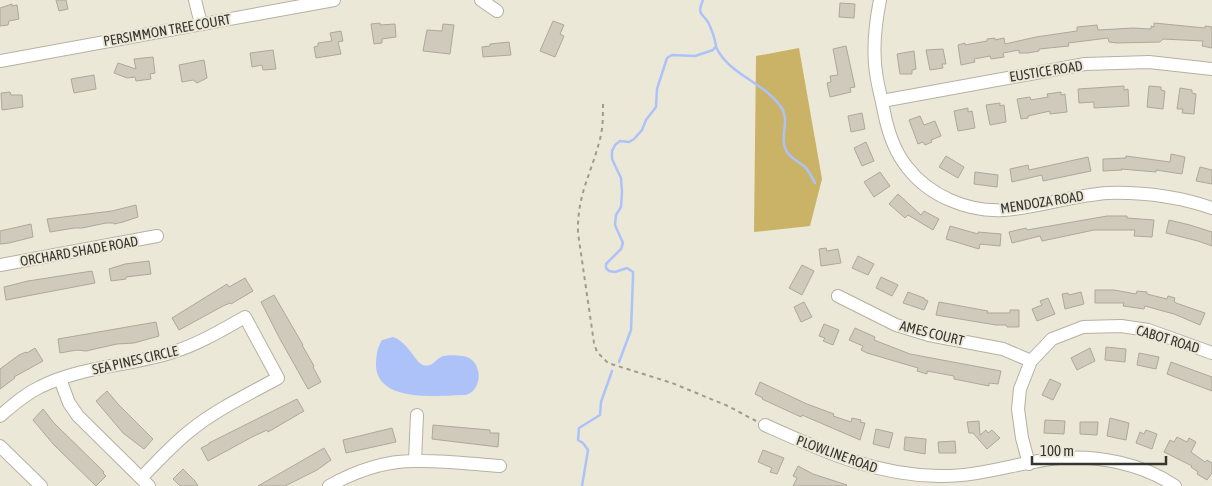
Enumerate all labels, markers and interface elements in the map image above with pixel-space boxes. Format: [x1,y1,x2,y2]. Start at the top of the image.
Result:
street label: PERSIMMON TREE COURT [102,11,232,49]
street label: EUSTICE ROAD [1008,57,1084,85]
street label: MENDOZA ROAD [999,187,1085,216]
street label: ORCHARD SHADE ROAD [19,233,139,269]
street label: AMES COURT [898,317,966,349]
street label: CABOT ROAD [1134,322,1202,356]
street label: SEA PINES CIRCLE [91,342,179,378]
street label: PLOWLINE ROAD [794,432,880,476]
scale bar [1032,434,1166,466]
text: 100 m [1040,442,1074,459]

